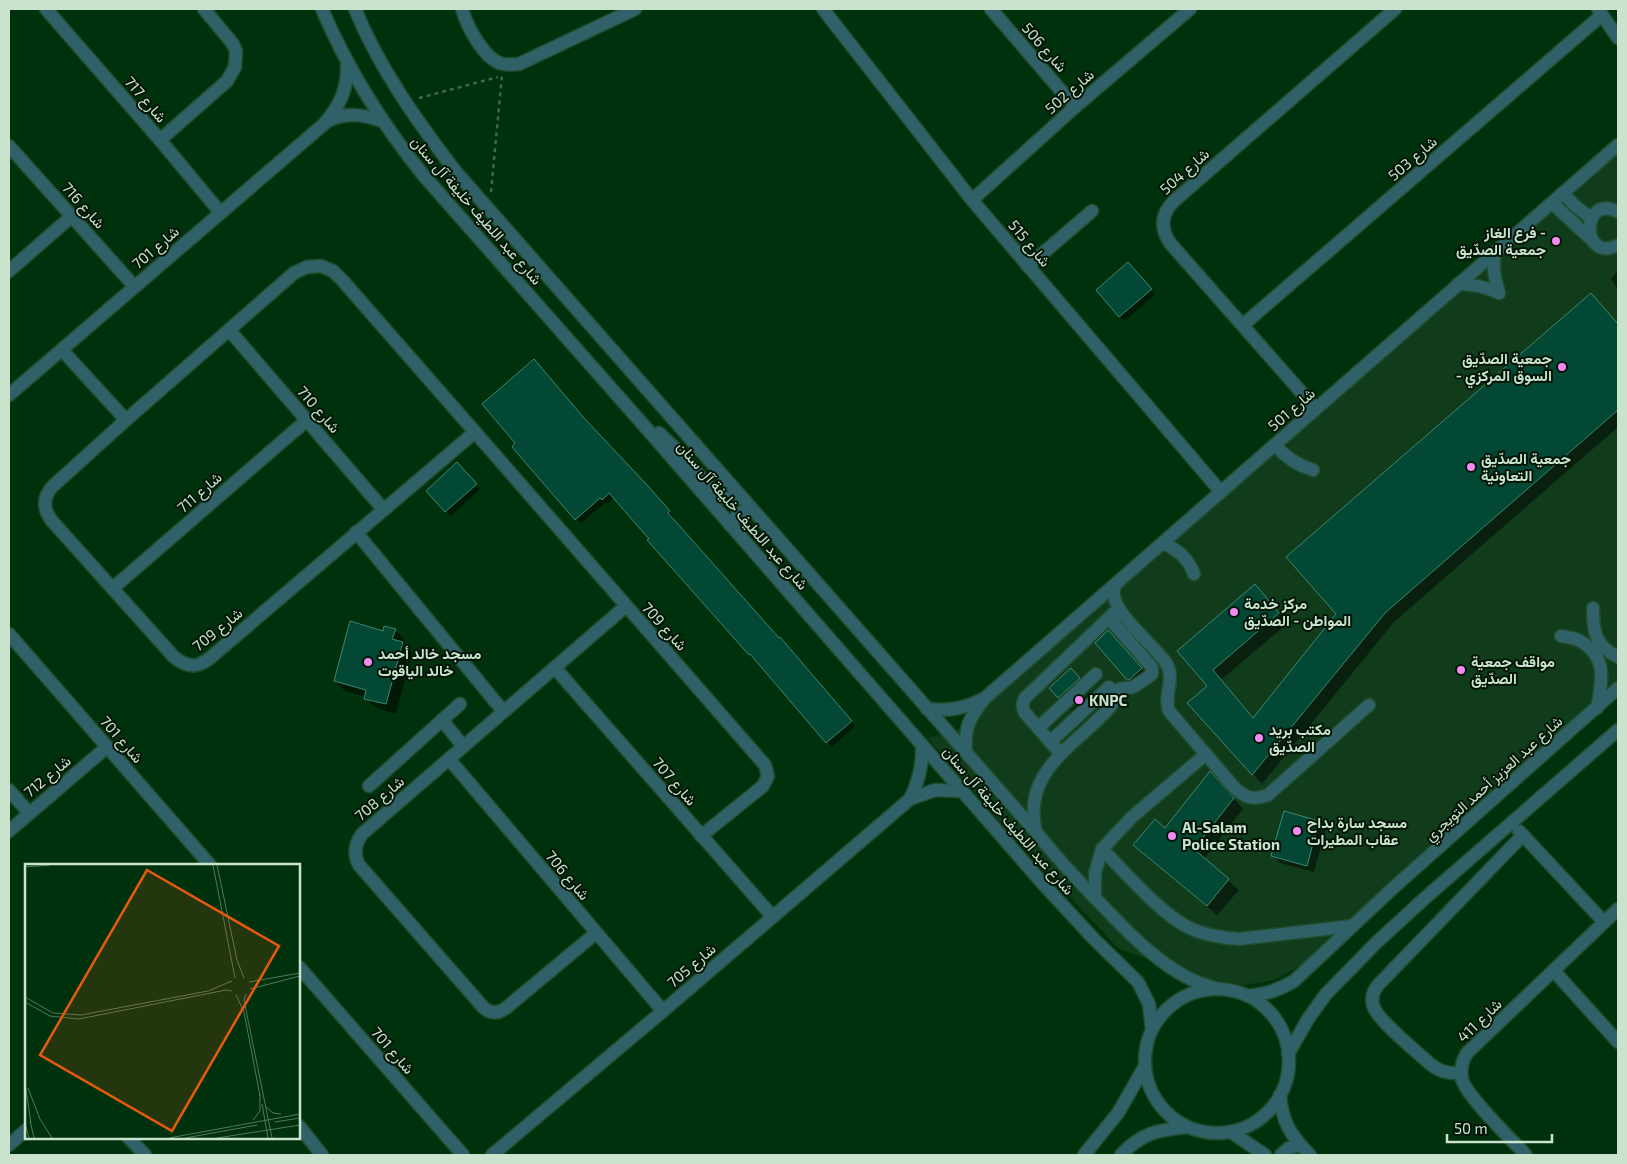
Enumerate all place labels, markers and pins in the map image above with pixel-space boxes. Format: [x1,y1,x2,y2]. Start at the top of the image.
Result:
place label: فرع الغاز - جمعية الصدّيق [1456,223,1546,259]
marker: فرع الغاز - جمعية الصدّيق [1550,235,1562,247]
place label: جمعية الصدّيق - السوق المركزي [1456,349,1552,389]
marker: جمعية الصدّيق - السوق المركزي [1556,361,1568,373]
place label: جمعية الصدّيق التعاونية [1481,449,1571,485]
marker: جمعية الصدّيق التعاونية [1465,461,1477,473]
place label: مركز خدمة المواطن - الصدّيق [1244,594,1351,630]
marker: مركز خدمة المواطن - الصدّيق [1228,606,1240,618]
place label: مسجد خالد أحمد خالد الياقوت [378,644,481,680]
place label: مواقف جمعية الصدّيق [1471,652,1555,688]
marker: مسجد خالد أحمد خالد الياقوت [362,656,374,668]
marker: مواقف جمعية الصدّيق [1455,664,1467,676]
place label: KNPC [1089,691,1128,709]
marker: KNPC [1073,694,1085,706]
place label: مكتب بريد الصدّيق [1269,720,1331,756]
marker: مكتب بريد الصدّيق [1253,732,1265,744]
place label: مسجد سارة بداح عقاب المطيرات [1307,813,1407,849]
place label: Al-Salam Police Station [1182,818,1280,853]
marker: مسجد سارة بداح عقاب المطيرات [1291,825,1303,837]
marker: Al-Salam Police Station [1166,830,1178,842]

